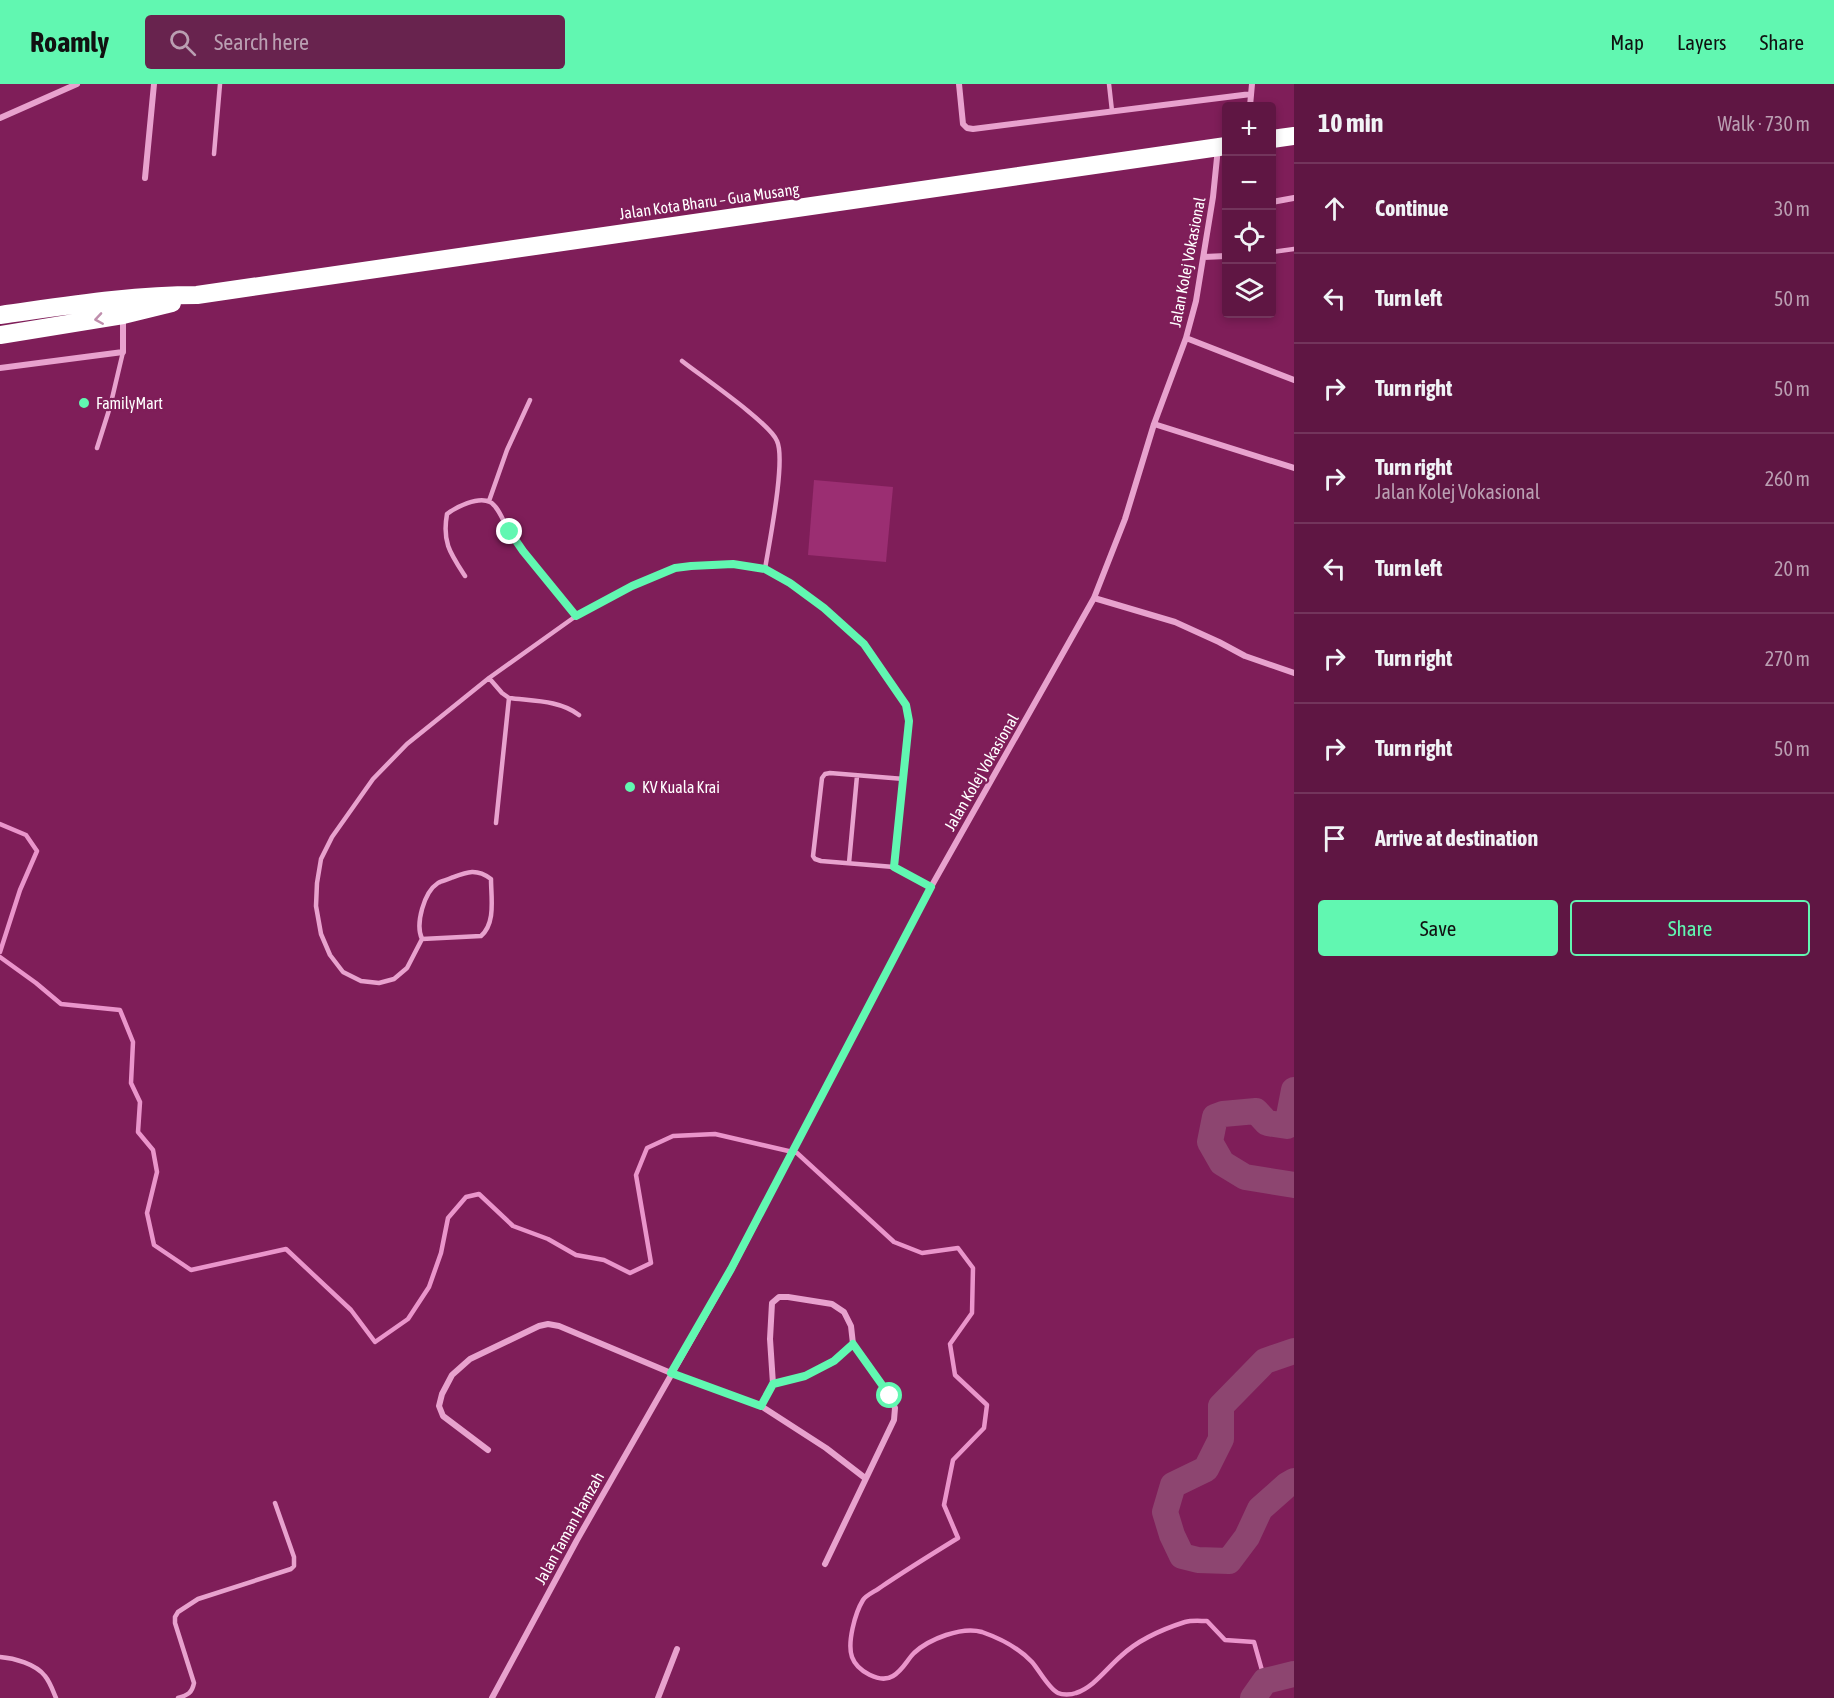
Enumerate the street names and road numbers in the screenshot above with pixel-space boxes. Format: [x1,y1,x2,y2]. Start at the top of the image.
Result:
street label: Jalan Kota Bharu – Gua Musang [618,179,800,224]
street label: Jalan Kolej Vokasional [1166,195,1210,329]
street label: Jalan Kolej Vokasional [940,710,1023,834]
street label: Jalan Taman Hamzah [531,1469,607,1587]

